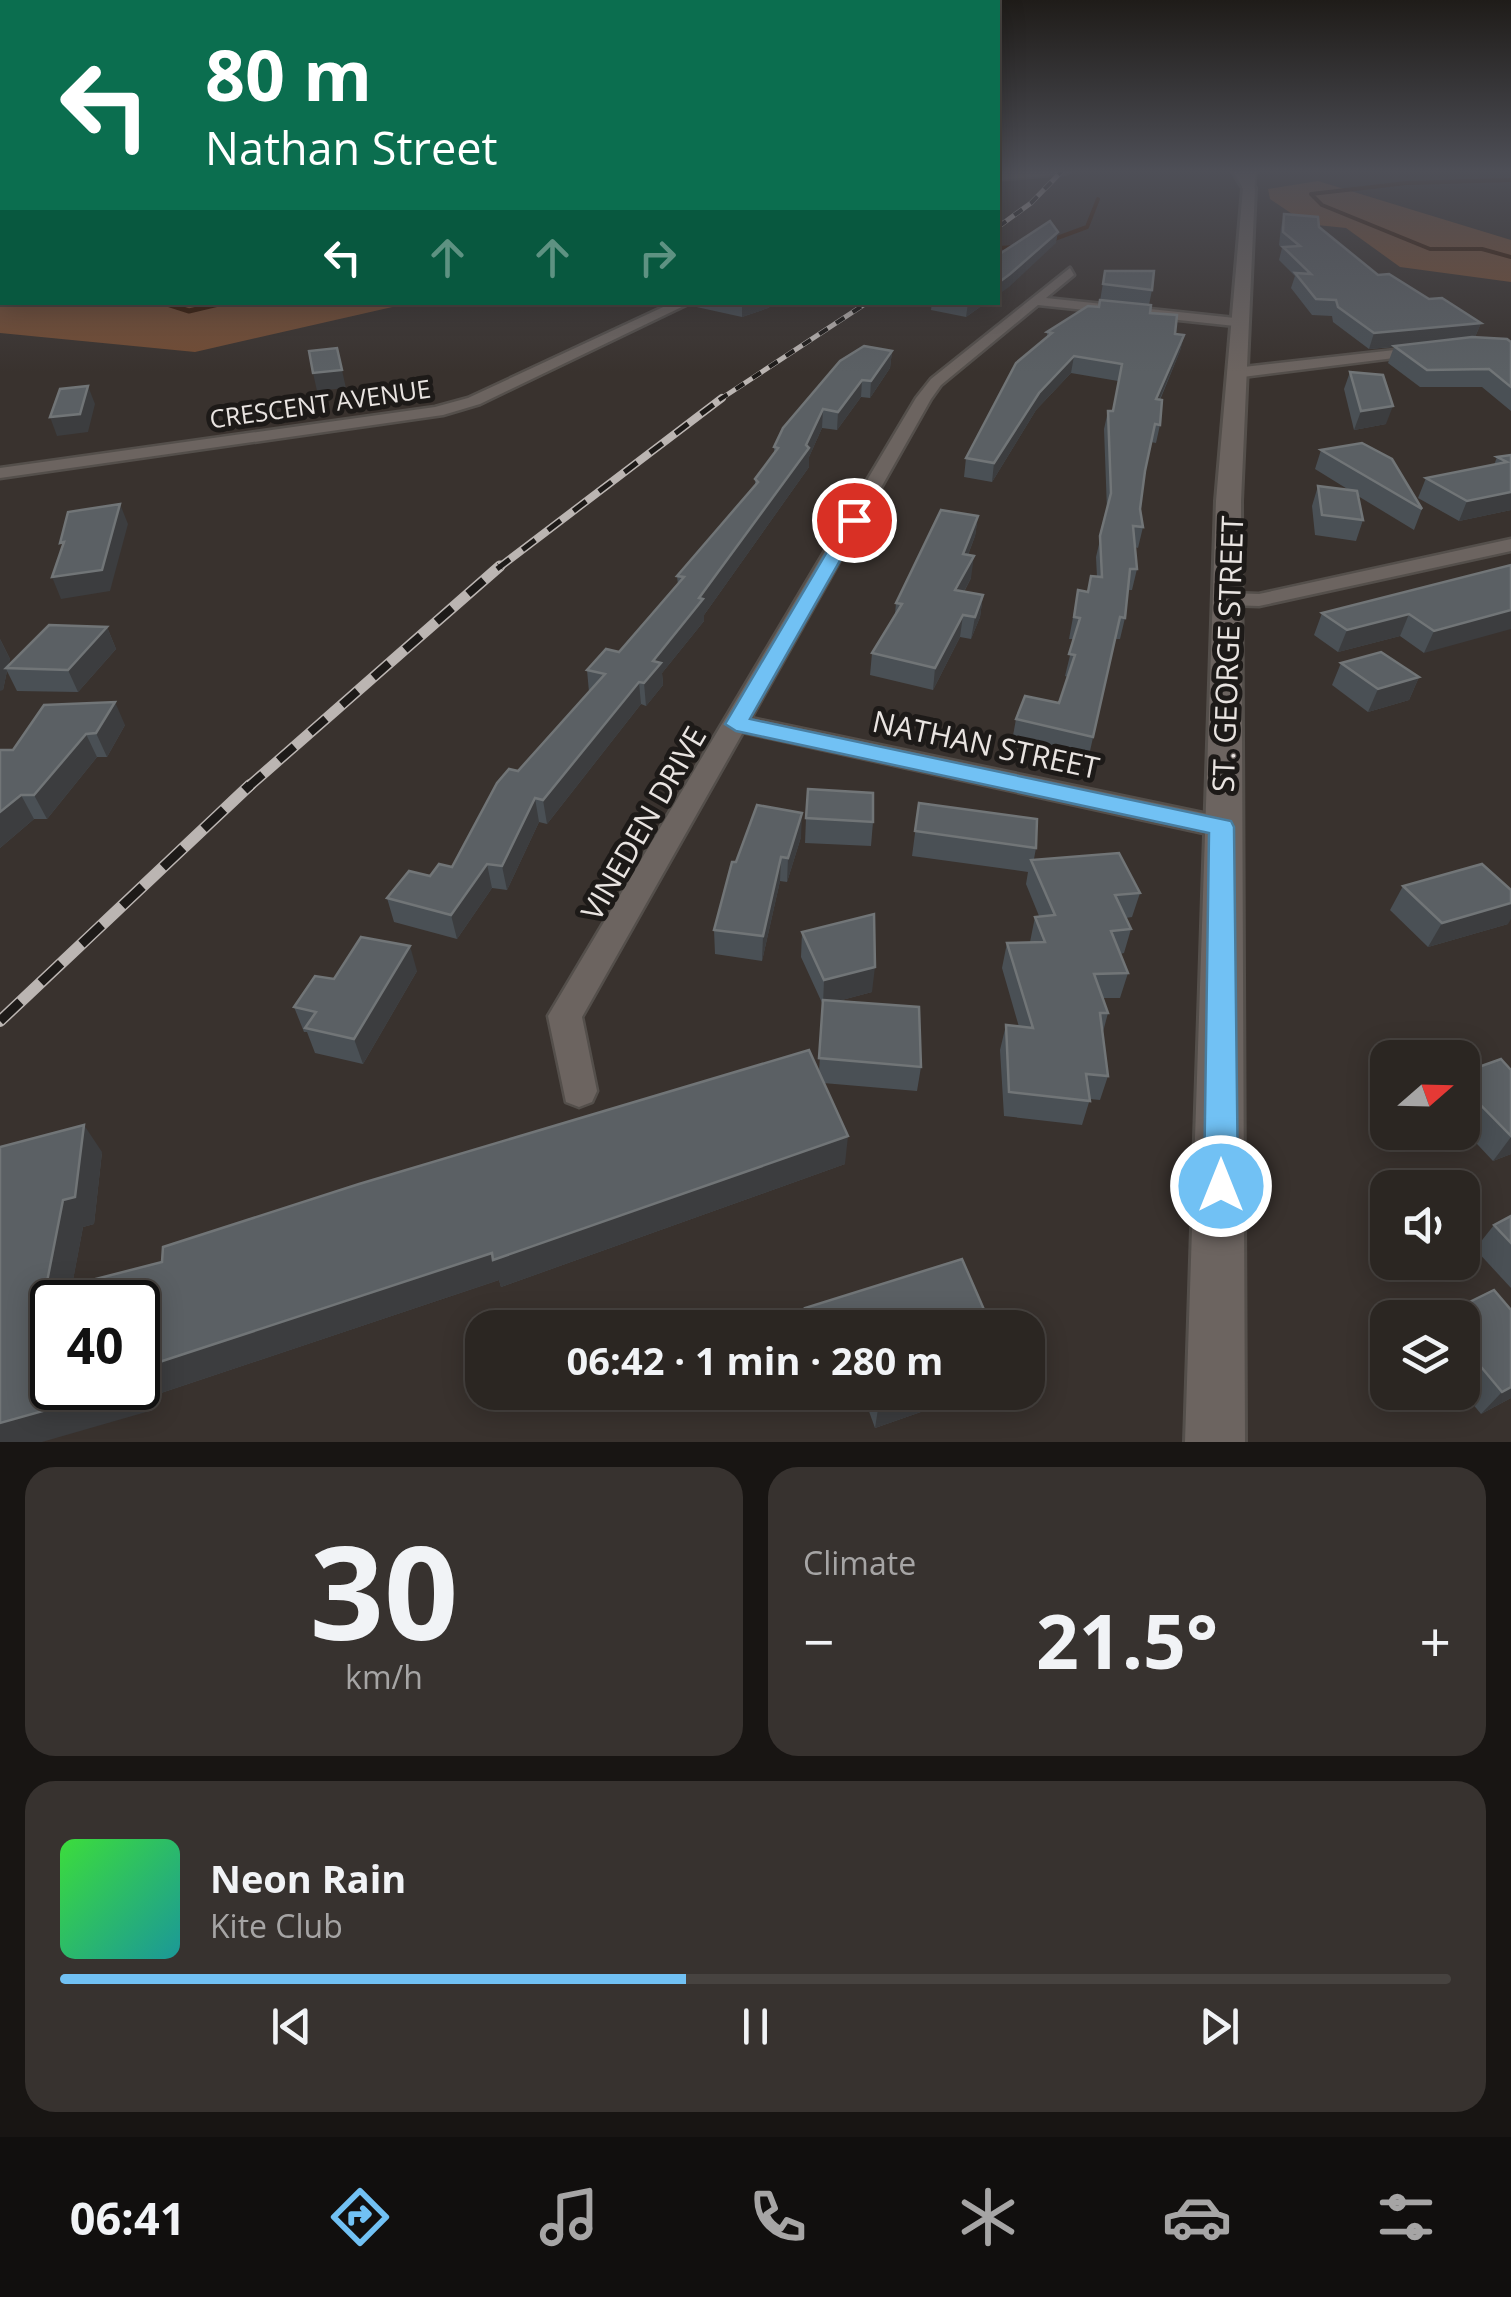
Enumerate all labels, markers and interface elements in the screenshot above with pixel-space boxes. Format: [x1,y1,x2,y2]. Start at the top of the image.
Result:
text: 80 m [205,26,372,122]
icon: left [40,40,170,170]
text: Nathan Street [205,117,498,178]
icon: left [315,230,370,285]
icon: ahead [420,230,475,285]
icon: ahead [525,230,580,285]
icon: right [630,230,685,285]
street label: CRESCENT AVENUE [207,371,433,435]
pin [812,478,897,563]
icon: arrive [827,493,882,548]
street label: ST. GEORGE STREET [1202,515,1252,793]
street label: NATHAN STREET [869,700,1104,788]
street label: VINEDEN DRIVE [571,719,715,927]
north arrow [1370,1040,1480,1150]
map controls [1370,1040,1480,1410]
position arrow [1169,1134,1273,1238]
button: sound [1370,1170,1480,1280]
speed limit sign: 40 [30,1280,160,1410]
button: layers [1370,1300,1480,1410]
text: 06:42 · 1 min · 280 m [567,1334,943,1386]
text: 30 [310,1501,458,1678]
text: Climate [803,1541,916,1584]
text: 21.5° [1036,1589,1218,1691]
text: − [803,1603,834,1678]
text: + [1420,1603,1451,1678]
text: km/h [345,1655,423,1698]
text: Neon Rain [210,1852,406,1904]
text: Kite Club [210,1904,343,1947]
icon: previous [264,1999,319,2054]
icon: pause [728,1999,783,2054]
icon: next [1192,1999,1247,2054]
icon: directions [325,2182,395,2252]
icon: music [534,2182,604,2252]
icon: phone [743,2182,813,2252]
icon: climate [953,2182,1023,2252]
icon: car [1162,2182,1232,2252]
icon: filters [1371,2182,1441,2252]
text: 06:41 [70,2187,185,2248]

